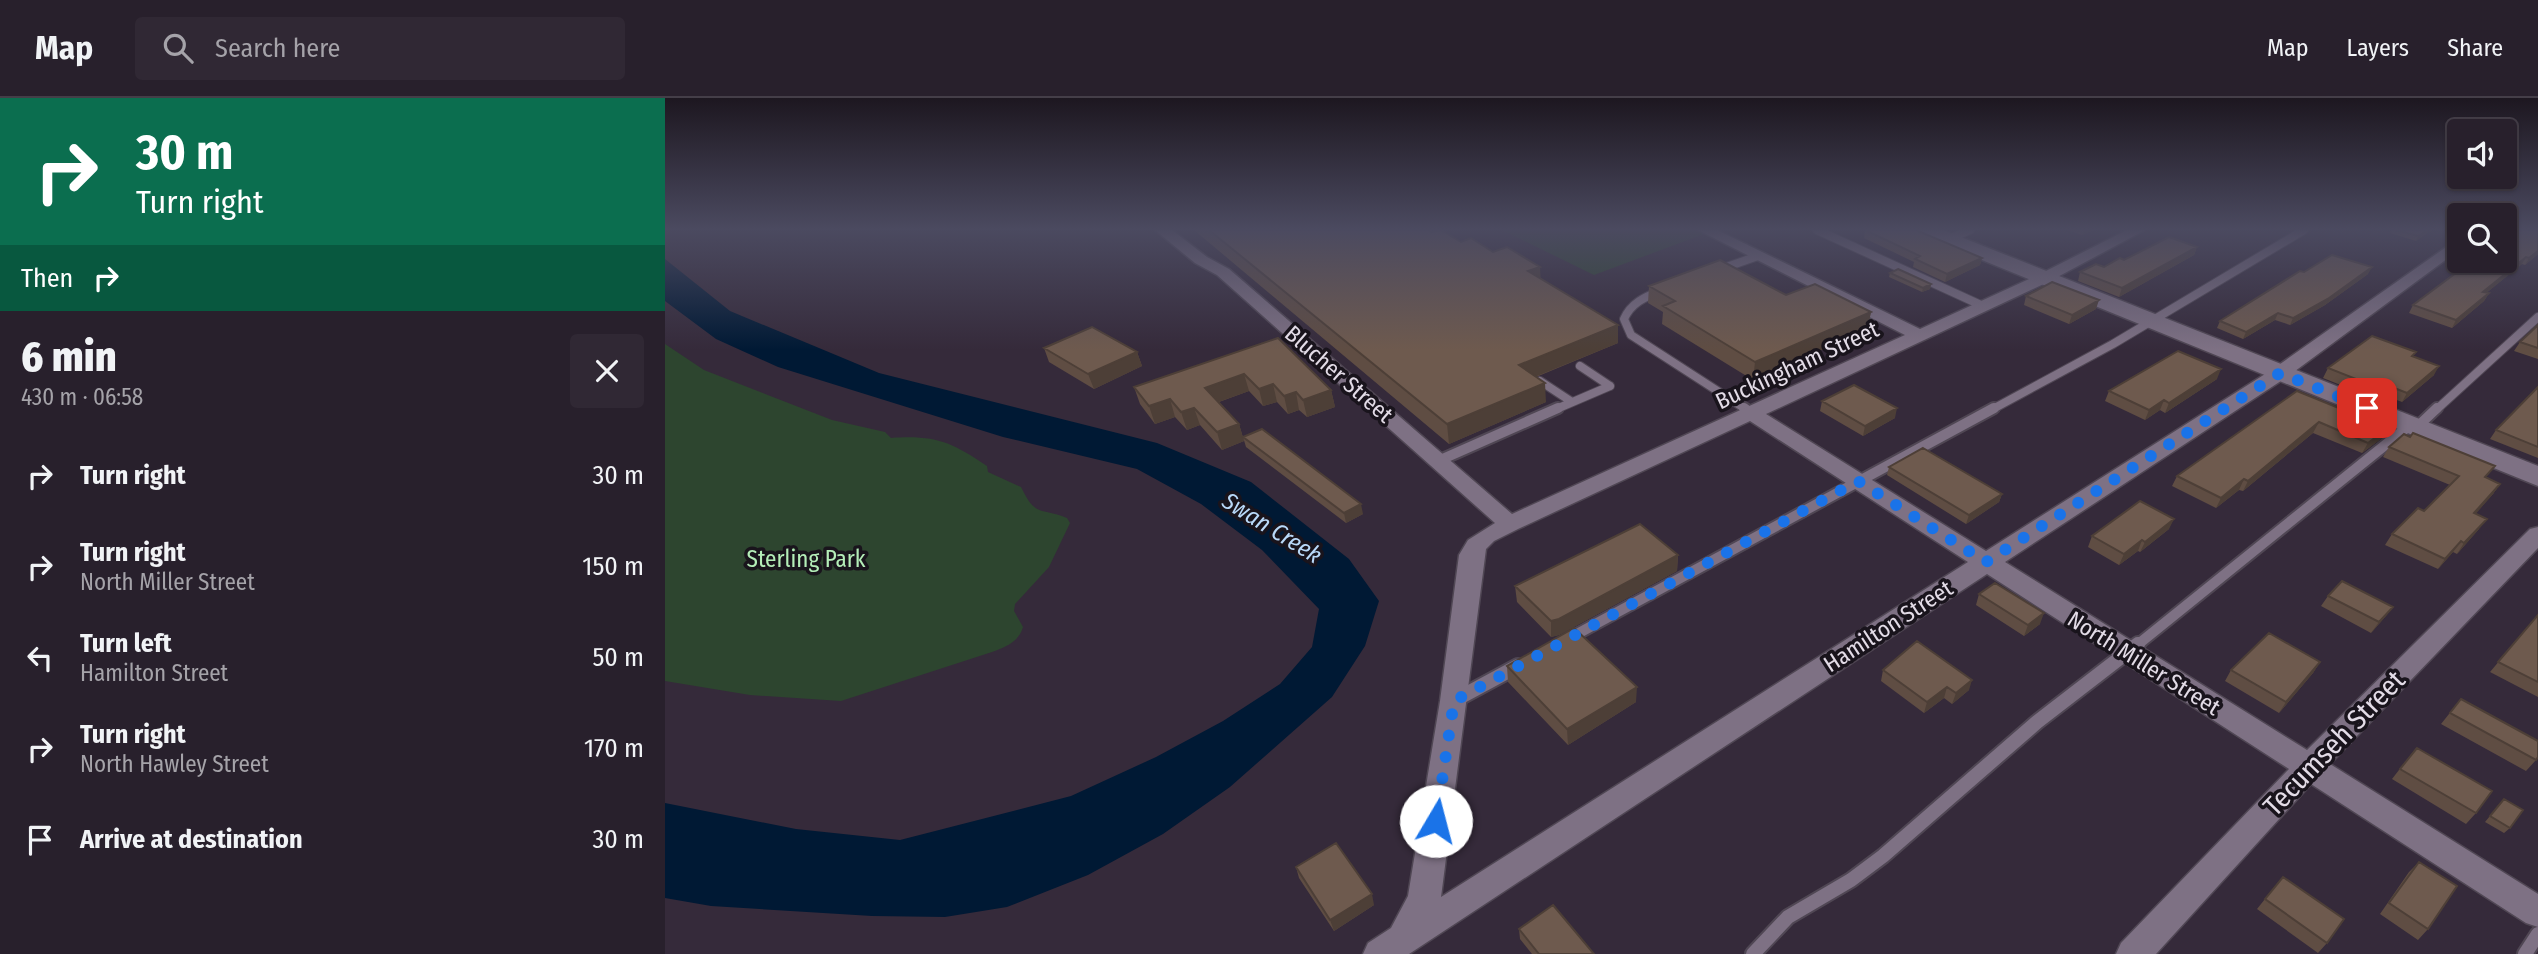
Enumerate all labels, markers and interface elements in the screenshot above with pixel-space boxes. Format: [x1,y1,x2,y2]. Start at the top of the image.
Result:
search box [135,17,625,80]
text: Map [35,28,93,68]
icon: search [159,29,197,67]
text: Search here [215,33,340,64]
text: Map [2267,34,2309,62]
text: Layers [2347,34,2409,62]
text: Share [2447,34,2503,62]
map controls [2447,119,2517,273]
button: sound [2447,119,2517,189]
text: 30 m [136,123,234,182]
icon: right [21,126,112,217]
text: Turn right [136,183,263,221]
button: search [2447,203,2517,273]
icon: right [87,259,125,297]
text: Then [21,263,73,294]
street label: Buckingham Street [1711,315,1884,415]
street label: Blucher Street [1279,319,1399,429]
text: 6 min [21,332,117,382]
button: close [570,334,644,408]
pin [2337,378,2397,438]
text: 430 m · 06:58 [21,383,143,411]
icon: arrive [2348,389,2386,427]
icon: right [21,457,59,495]
text: Turn right [80,460,186,491]
text: 30 m [593,460,644,491]
water label: Swan Creek [1216,486,1327,570]
text: Turn right [80,537,186,568]
park label: Sterling Park [746,545,866,573]
icon: right [21,548,59,586]
text: 150 m [582,551,644,582]
text: North Miller Street [80,568,255,596]
street label: Hamilton Street [1818,574,1958,678]
street label: North Miller Street [2063,605,2226,721]
text: Turn left [80,628,172,659]
icon: left [21,639,59,677]
text: 50 m [592,642,644,673]
text: Hamilton Street [80,659,228,687]
street label: Tecumseh Street [2256,663,2412,823]
text: Turn right [80,719,186,750]
icon: right [21,730,59,768]
text: 170 m [584,733,644,764]
text: North Hawley Street [80,750,269,778]
position arrow [1399,784,1473,858]
icon: arrive [21,821,59,859]
text: Arrive at destination [80,824,303,855]
text: 30 m [593,824,644,855]

